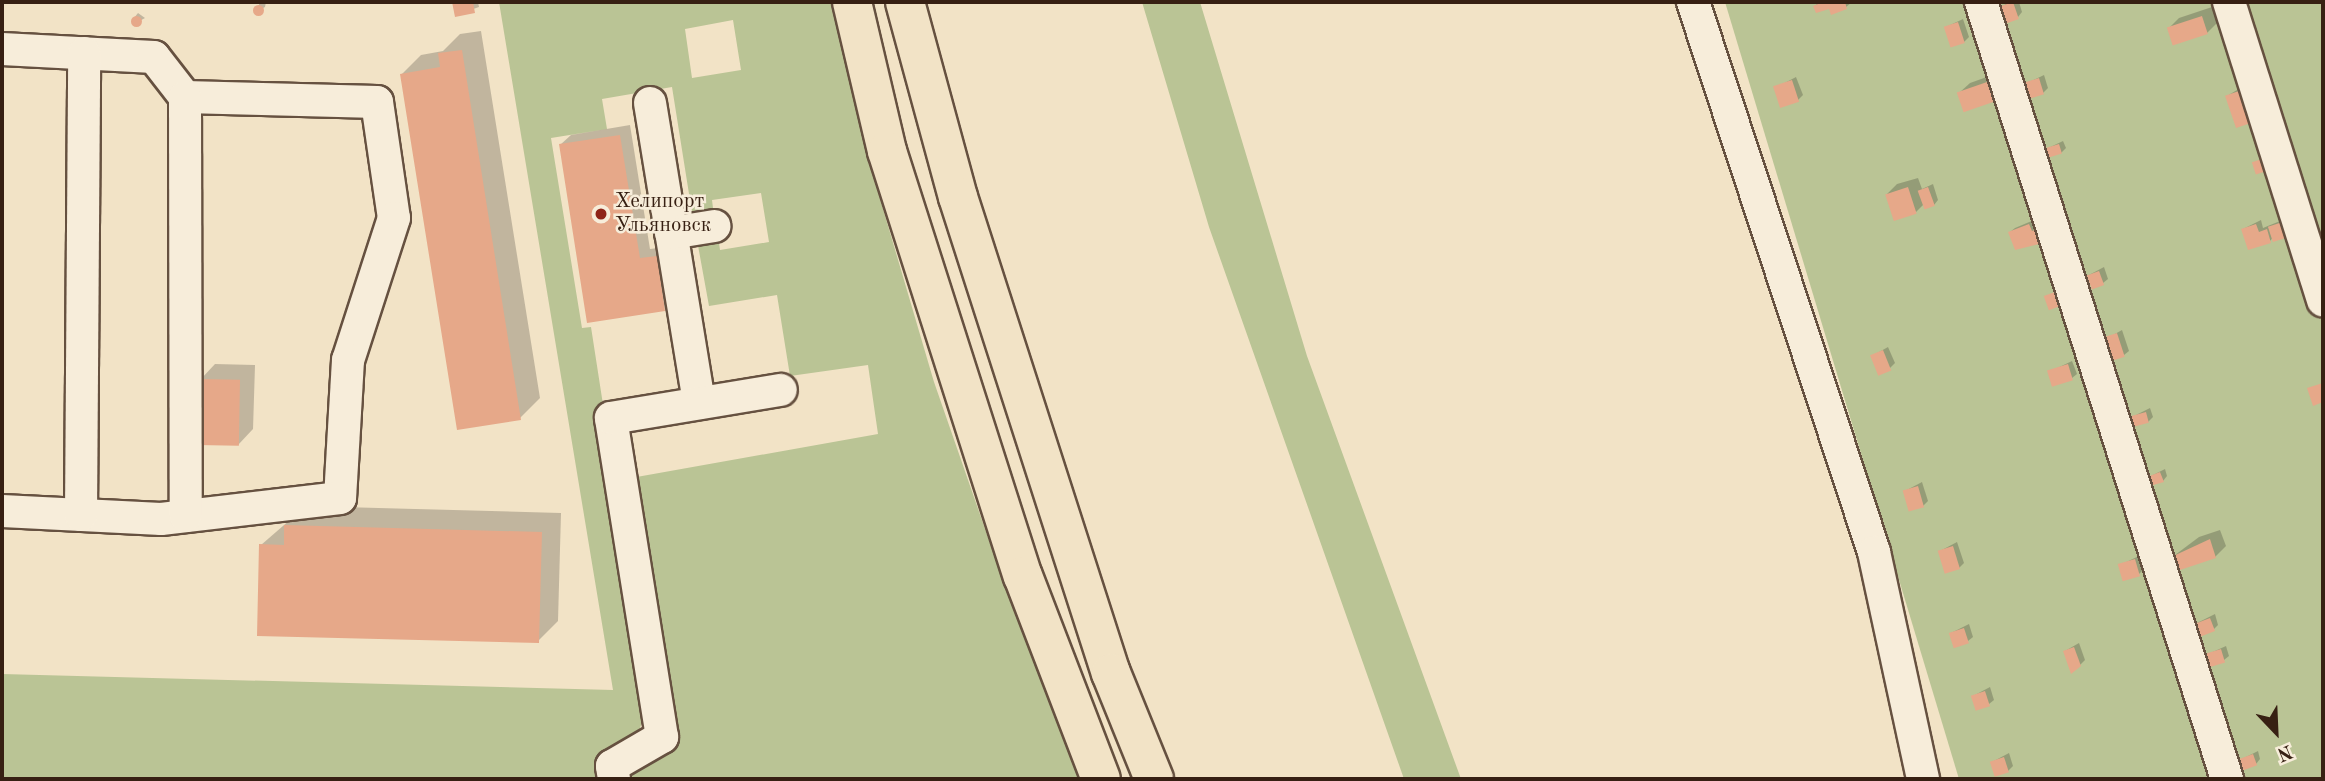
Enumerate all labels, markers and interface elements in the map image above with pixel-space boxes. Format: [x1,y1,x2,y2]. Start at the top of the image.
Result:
place label: Хелипорт Ульяновск [615,189,711,239]
marker: Хелипорт Ульяновск [593,206,609,222]
north arrow [2241,697,2311,767]
text: N [2274,740,2295,763]

